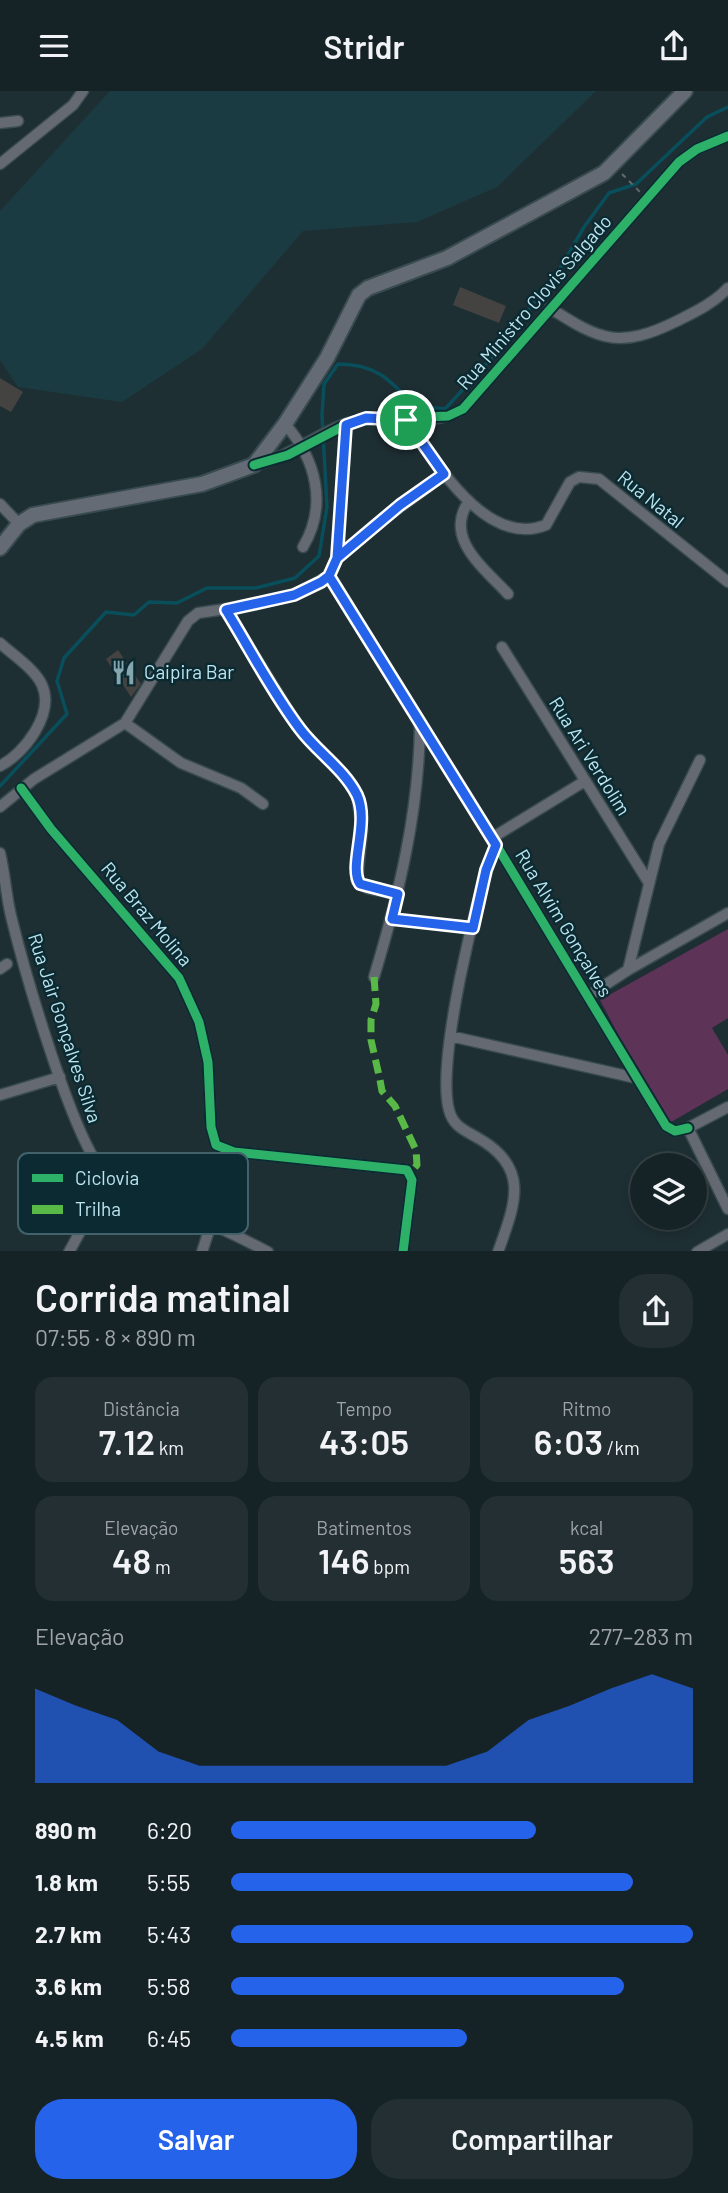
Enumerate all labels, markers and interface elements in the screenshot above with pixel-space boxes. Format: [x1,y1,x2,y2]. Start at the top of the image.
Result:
icon: menu [35,27,73,65]
text: Stridr [324,27,405,65]
icon: share [655,27,693,65]
street label: Rua Ministro Clovis Salgado [451,209,616,394]
pin [376,390,436,450]
icon: arrive [387,401,425,439]
street label: Rua Natal [613,465,689,532]
restaurant icon: Caipira Bar [110,658,138,686]
place label: Caipira Bar [144,660,234,683]
street label: Rua Ari Verdolim [545,692,636,819]
street label: Rua Alvim Gonçalves [511,845,618,1001]
street label: Rua Braz Molina [97,857,198,971]
street label: Rua Jair Gonçalves Silva [24,930,107,1126]
legend [18,1153,248,1234]
map controls [630,1153,707,1230]
button: layers [630,1153,707,1230]
text: Ciclovia [75,1166,139,1189]
text: Trilha [75,1197,121,1220]
text: Corrida matinal [35,1274,291,1320]
button: share [619,1274,693,1348]
text: 07:55 · 8 × 890 m [35,1323,196,1351]
text: Distância [103,1397,180,1420]
text: Tempo [336,1397,392,1420]
text: Ritmo [562,1397,611,1420]
text: 7.12 [99,1420,155,1462]
text: 43:05 [319,1420,409,1462]
text: 6:03 [534,1420,603,1462]
text: km [155,1436,184,1459]
text: /km [603,1436,640,1459]
text: Elevação [104,1516,178,1539]
text: Batimentos [316,1516,412,1539]
text: kcal [570,1516,603,1539]
text: 48 [112,1539,151,1581]
text: 146 [318,1539,369,1581]
text: 563 [559,1539,614,1581]
text: m [151,1555,171,1578]
text: bpm [369,1555,410,1578]
text: Elevação [35,1622,125,1650]
text: 277–283 m [589,1622,693,1650]
text: 890 m [35,1816,97,1844]
text: 6:20 [147,1816,192,1844]
text: 1.8 km [35,1868,98,1896]
text: 5:55 [147,1868,190,1896]
text: 2.7 km [35,1920,102,1948]
text: 5:43 [147,1920,191,1948]
text: 3.6 km [35,1972,102,2000]
text: 5:58 [147,1972,190,2000]
text: 4.5 km [35,2024,104,2052]
text: 6:45 [147,2024,191,2052]
button: Salvar [35,2099,357,2179]
button: Compartilhar [371,2099,693,2179]

